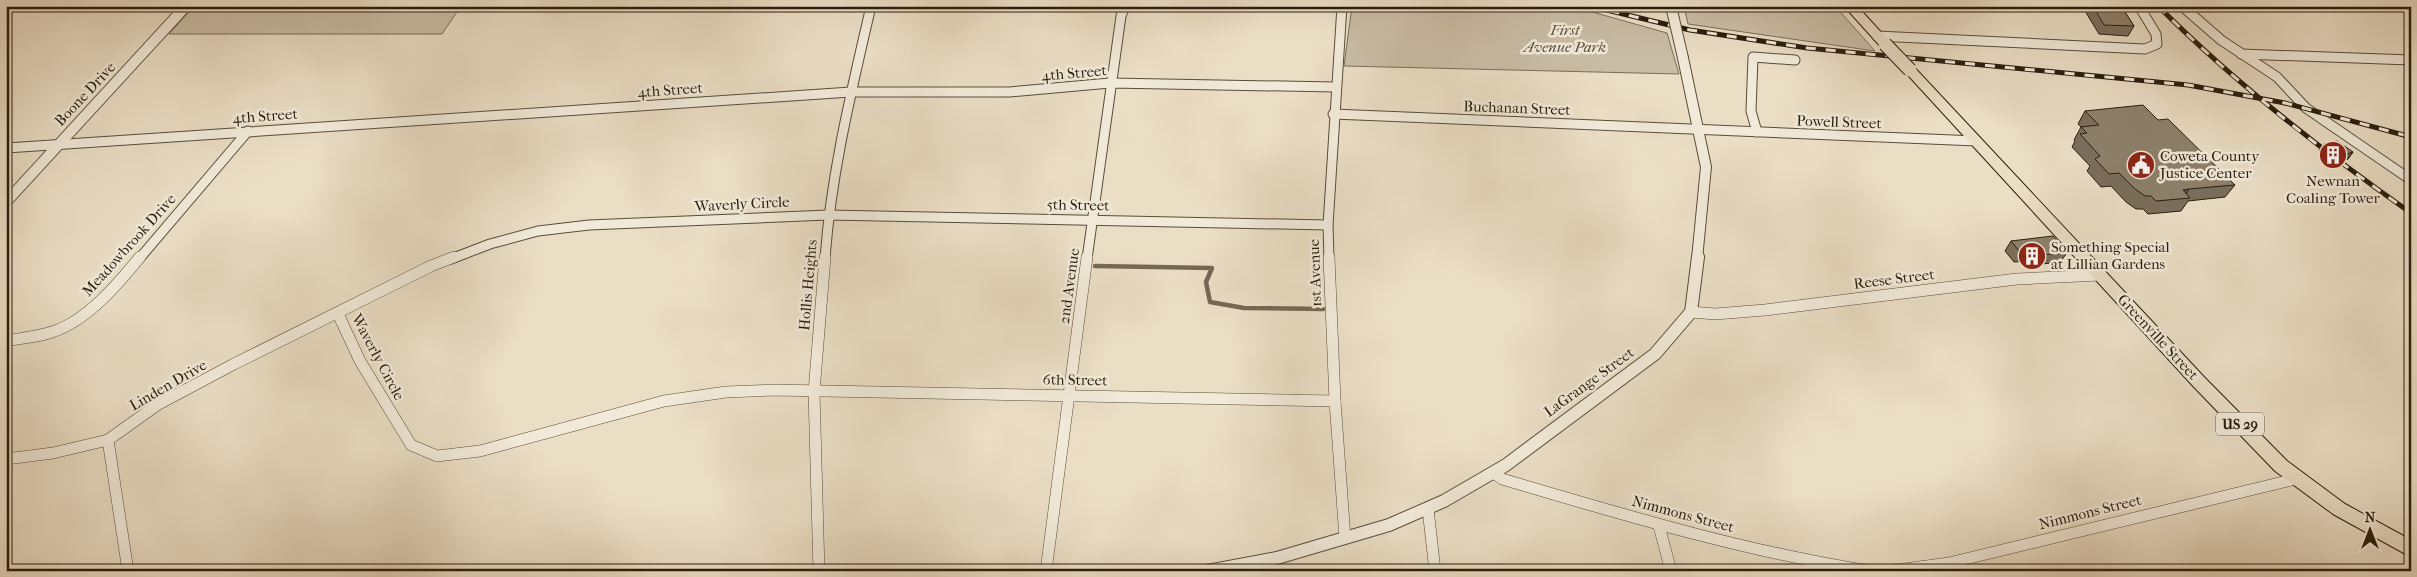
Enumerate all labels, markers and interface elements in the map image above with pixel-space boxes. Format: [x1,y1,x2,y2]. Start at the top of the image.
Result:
park label: First Avenue Park [1522,21,1606,56]
street label: Boone Drive [51,58,120,130]
street label: 4th Street [1041,61,1108,85]
street label: 4th Street [637,79,704,101]
street label: Buchanan Street [1463,97,1572,119]
street label: 4th Street [232,105,299,127]
street label: Powell Street [1796,112,1883,133]
building icon: Newnan Coaling Tower [2318,140,2348,170]
place label: Coweta County Justice Center [2159,147,2260,182]
public building icon: Coweta County Justice Center [2126,150,2156,180]
place label: Newnan Coaling Tower [2286,172,2381,207]
street label: Meadowbrook Drive [78,190,180,300]
street label: Waverly Circle [693,192,791,216]
street label: 5th Street [1046,195,1110,215]
street label: Hollis Heights [795,238,821,331]
street label: 1st Avenue [1305,238,1325,307]
place label: Something Special at Lillian Gardens [2051,238,2170,273]
building icon: Something Special at Lillian Gardens [2017,241,2047,271]
street label: 2nd Avenue [1055,246,1083,325]
street label: Reese Street [1853,265,1936,293]
street label: Greenville Street [2114,290,2203,384]
street label: Waverly Circle [347,310,409,404]
street label: LaGrange Street [1540,343,1638,421]
street label: Linden Drive [126,355,210,414]
street label: 6th Street [1042,370,1108,390]
road number: US 29 [2216,412,2264,436]
street label: Nimmons Street [2037,490,2144,533]
street label: Nimmons Street [1630,492,1737,536]
north arrow [2344,504,2394,554]
text: N [2365,509,2376,526]

